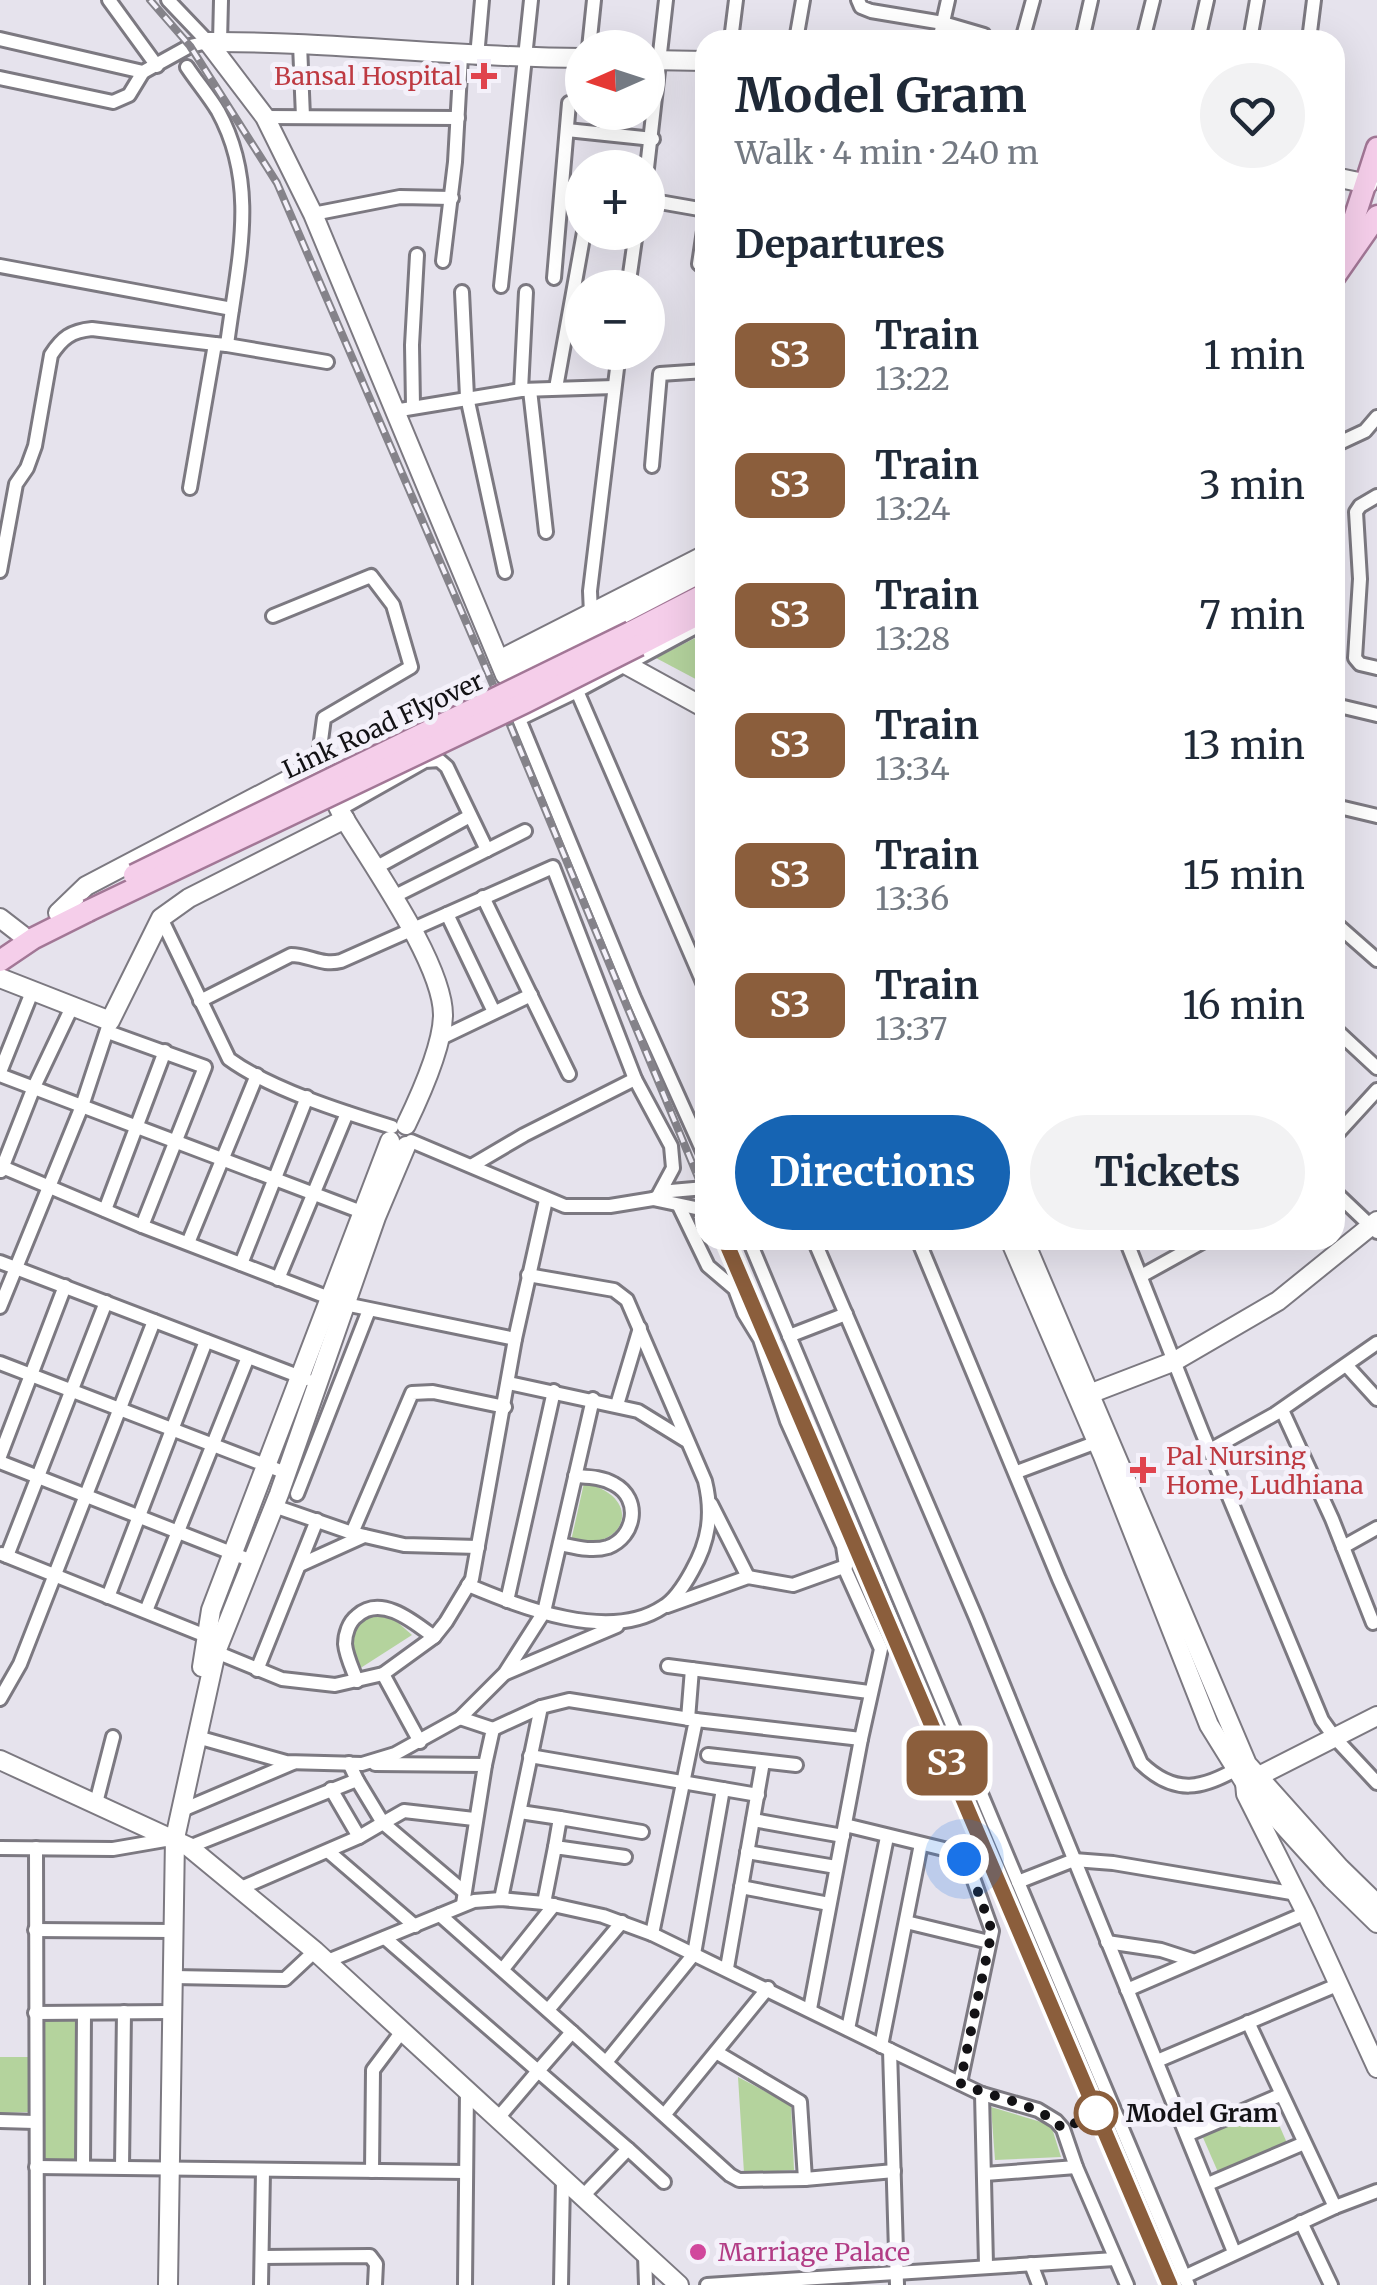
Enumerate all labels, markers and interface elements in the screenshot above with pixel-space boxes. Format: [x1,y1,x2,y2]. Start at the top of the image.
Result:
north arrow [565,30,665,130]
map controls [565,30,665,370]
place label: Bansal Hospital [274,60,462,92]
marker: Bansal Hospital [471,63,497,89]
button: heart [1200,63,1305,168]
text: Model Gram [735,65,1027,125]
text: Walk · 4 min · 240 m [735,133,1039,173]
button: + [565,150,665,250]
text: Departures [735,221,945,268]
button: − [565,270,665,370]
text: Train [875,312,979,359]
text: 1 min [1204,332,1305,379]
text: S3 [770,333,810,377]
text: 13:22 [875,359,950,399]
text: Train [875,442,979,489]
text: 3 min [1199,462,1305,509]
text: S3 [770,463,810,507]
text: 13:24 [875,489,950,529]
text: Train [875,572,979,619]
text: 7 min [1199,592,1305,639]
text: S3 [770,593,810,637]
text: 13:28 [875,619,950,659]
street label: Link Road Flyover [277,664,489,786]
text: Train [875,702,979,749]
text: 13 min [1183,722,1305,769]
text: S3 [770,723,810,767]
text: 13:34 [875,749,950,789]
text: Train [875,832,979,879]
text: 15 min [1183,852,1305,899]
text: S3 [770,853,810,897]
text: 13:36 [875,879,949,919]
text: Train [875,962,979,1009]
text: 16 min [1182,982,1305,1029]
text: S3 [770,983,810,1027]
text: 13:37 [875,1009,948,1049]
button: Directions [735,1115,1010,1230]
button: Tickets [1030,1115,1305,1230]
place label: Pal Nursing Home, Ludhiana [1166,1440,1364,1501]
marker: Pal Nursing Home, Ludhiana [1130,1457,1156,1483]
line badge: S3 [902,1730,992,1796]
text: S3 [927,1741,967,1785]
your location [939,1834,989,1884]
marker: Model Gram [1075,2092,1117,2134]
place label: Model Gram [1126,2097,1278,2129]
place label: Marriage Palace [718,2236,910,2268]
marker: Marriage Palace [687,2241,709,2263]

